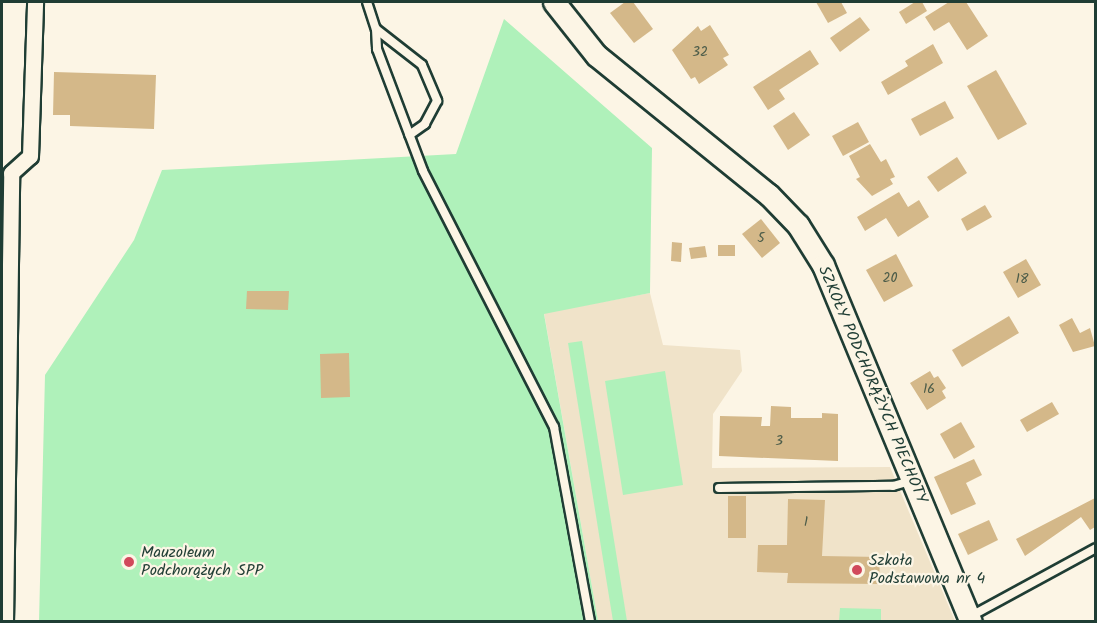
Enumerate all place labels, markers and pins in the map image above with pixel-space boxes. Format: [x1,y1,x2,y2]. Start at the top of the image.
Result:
place label: Mauzoleum Podchorążych SPP [141,543,263,581]
place label: Szkoła Podstawowa nr 4 [869,551,985,589]
marker: Mauzoleum Podchorążych SPP [122,555,136,569]
marker: Szkoła Podstawowa nr 4 [850,563,864,577]

